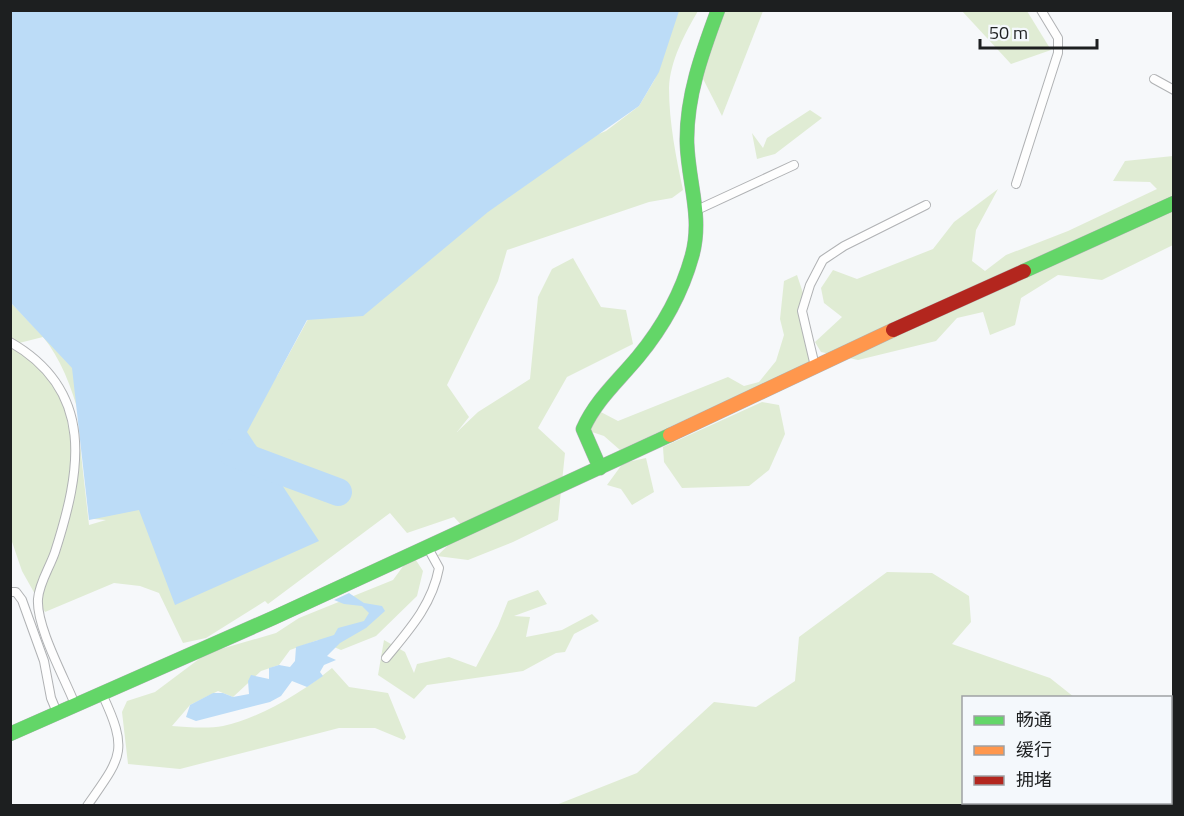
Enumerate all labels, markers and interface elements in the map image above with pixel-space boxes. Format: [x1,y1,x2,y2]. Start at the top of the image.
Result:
scale bar [980,12,1097,50]
text: 50 m [989,19,1028,46]
legend [962,696,1172,804]
text: 畅通 [1016,706,1052,733]
text: 缓行 [1016,736,1052,763]
text: 拥堵 [1016,766,1052,793]

